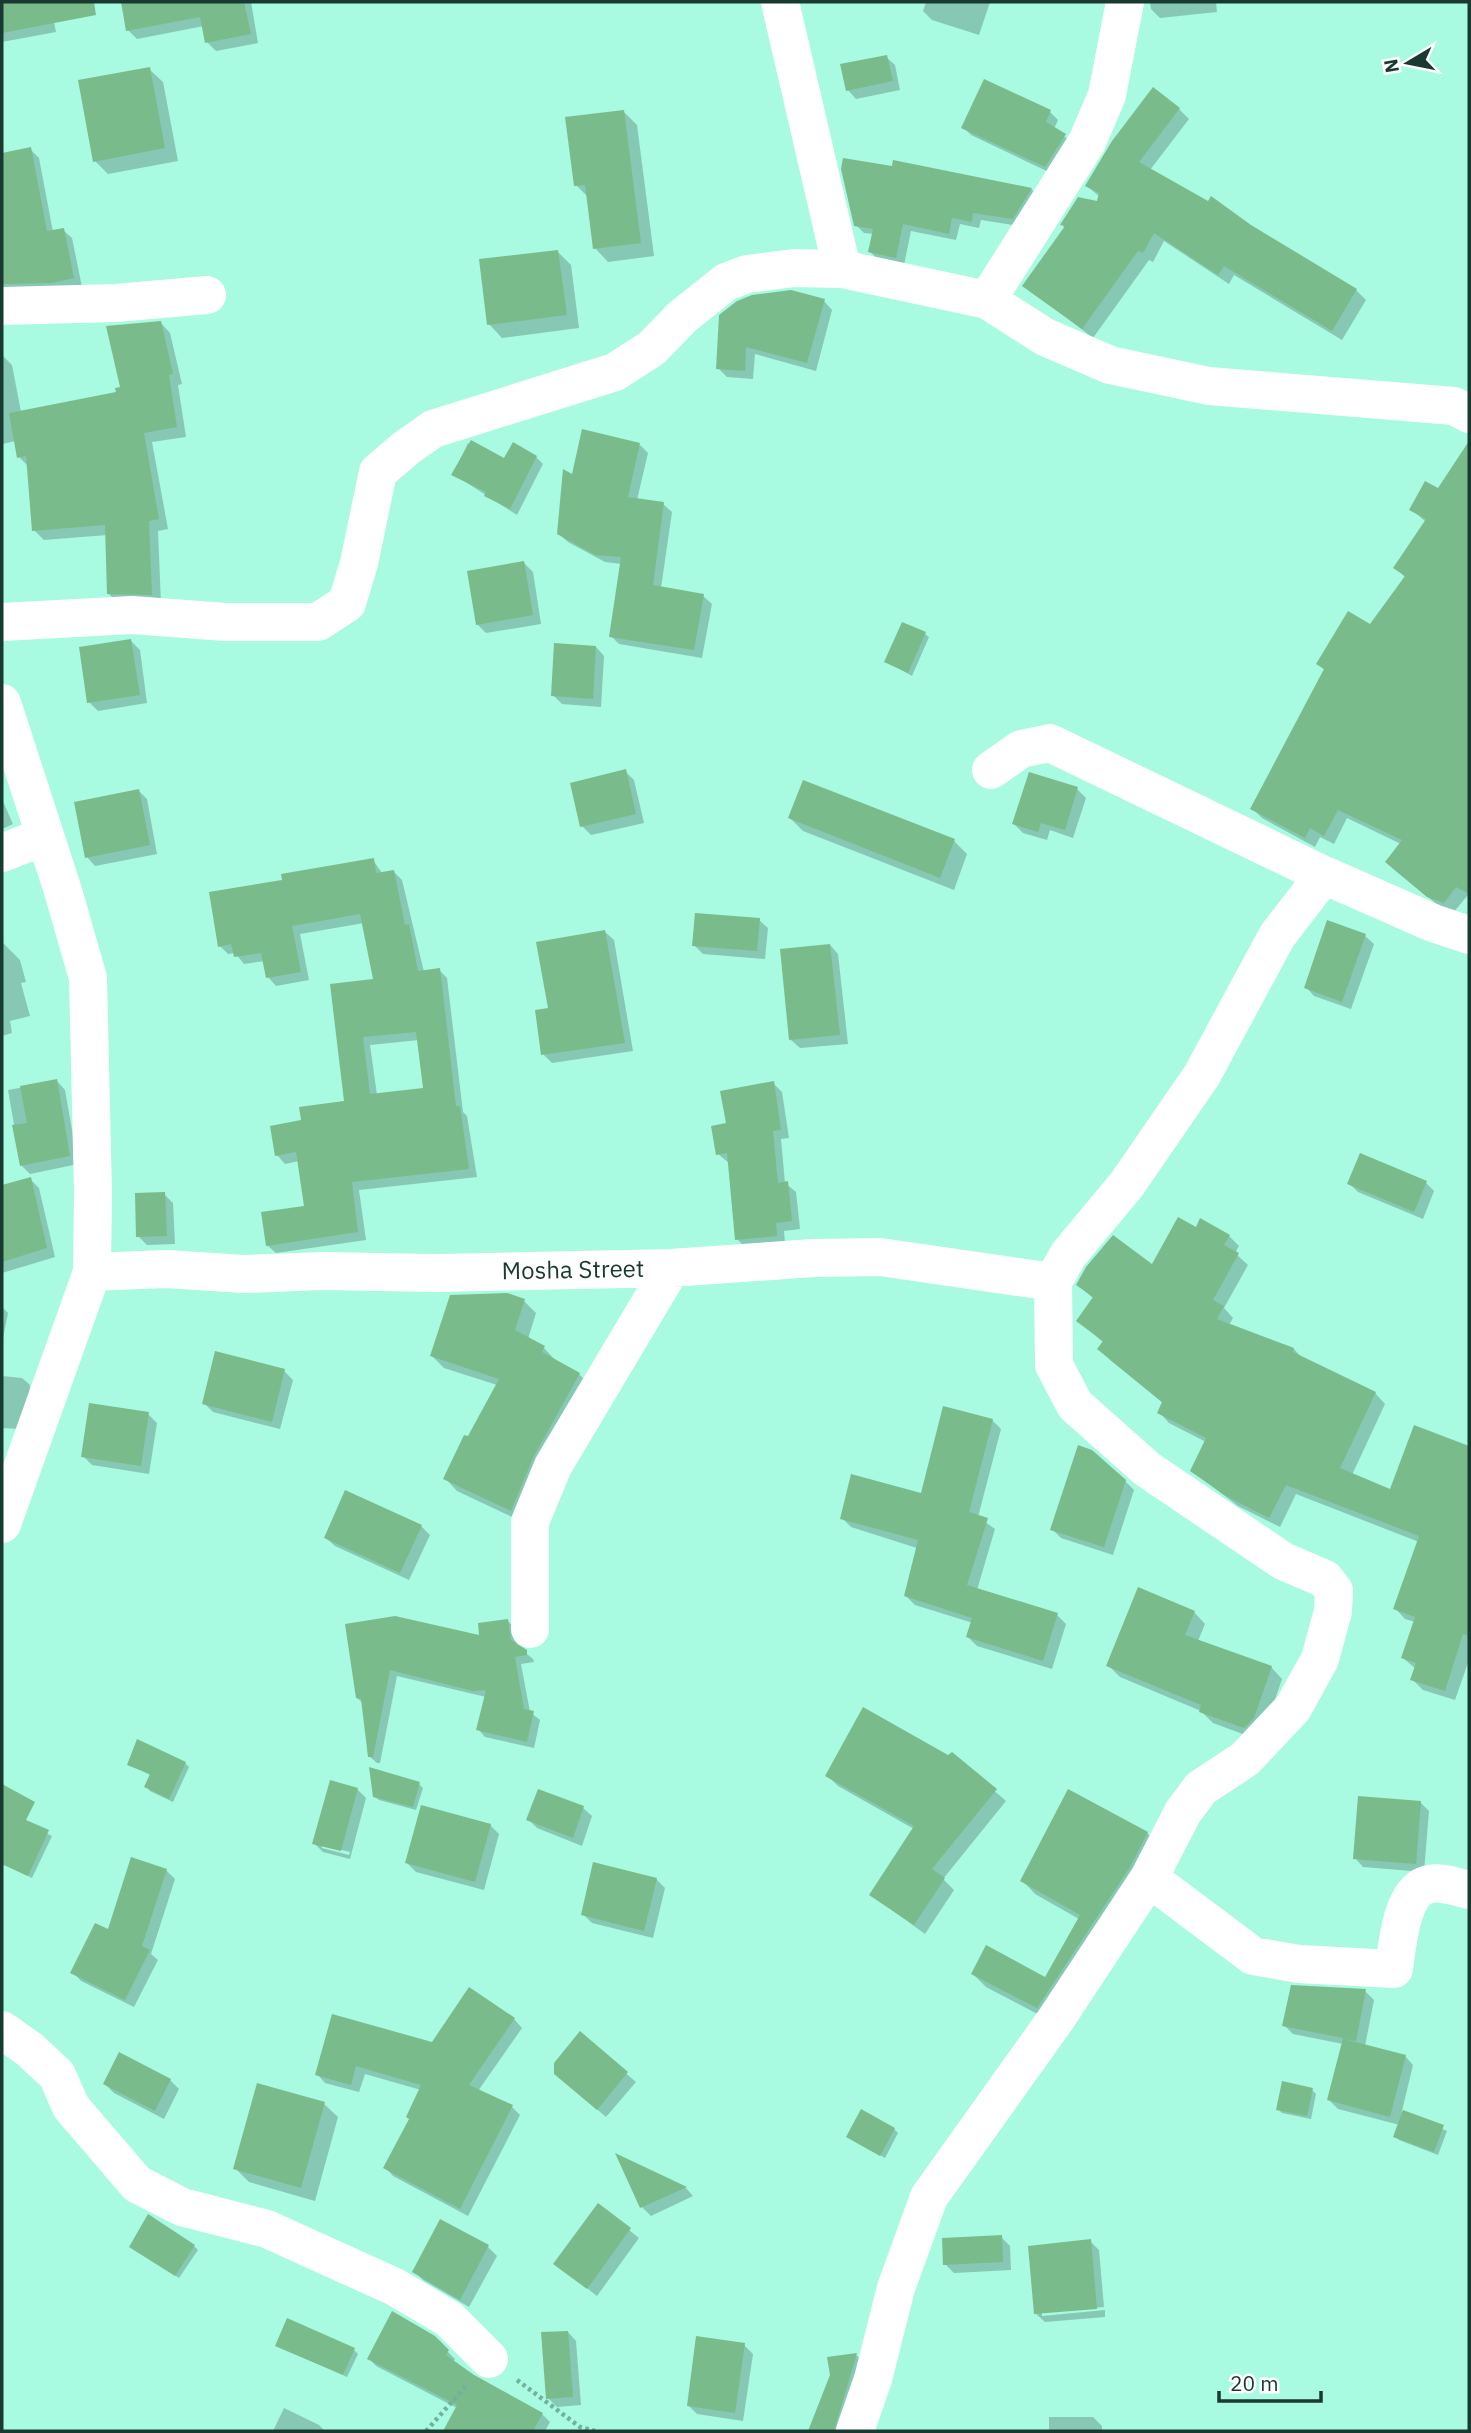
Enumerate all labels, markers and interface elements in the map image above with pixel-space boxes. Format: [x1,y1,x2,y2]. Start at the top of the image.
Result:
north arrow [1373,28,1443,98]
text: N [1378,57,1404,75]
street label: Mosha Street [501,1252,645,1286]
scale bar [1219,2360,1320,2404]
text: 20 m [1230,2369,1279,2397]

